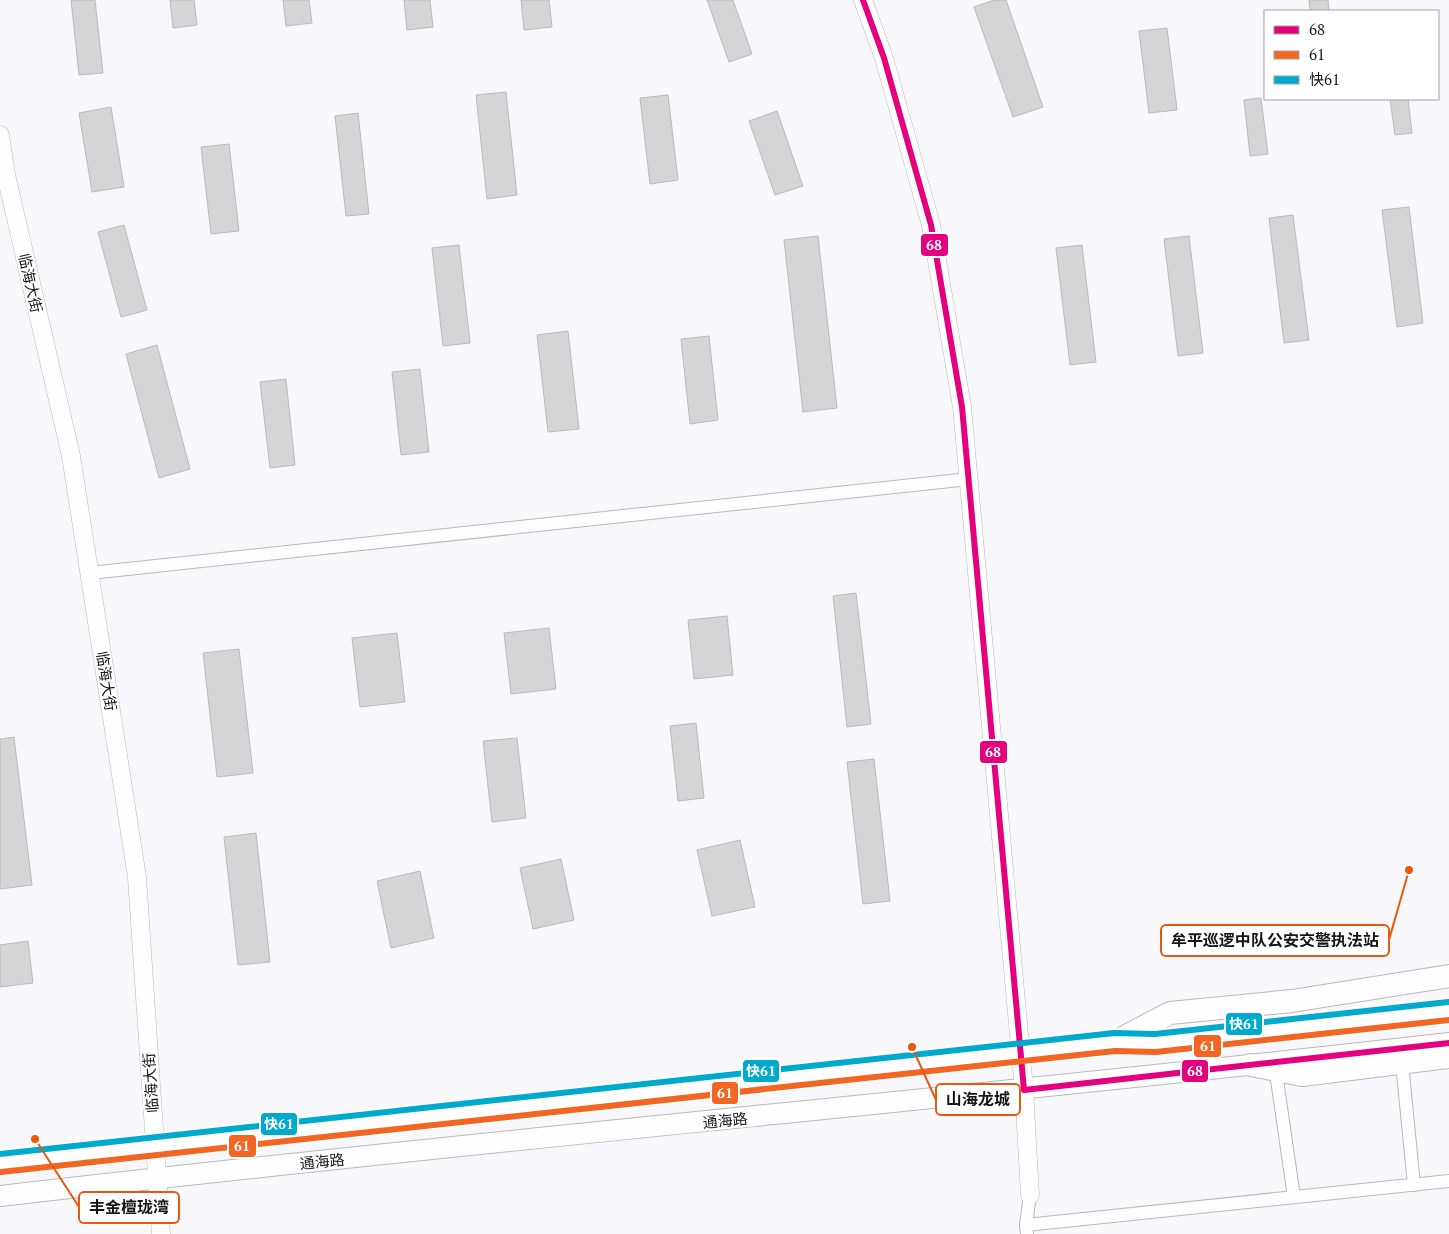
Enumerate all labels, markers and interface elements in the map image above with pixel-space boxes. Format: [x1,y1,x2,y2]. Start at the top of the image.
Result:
legend [1264,10,1439,100]
text: 68 [1309,19,1325,39]
text: 61 [1309,44,1325,64]
text: 快61 [1309,69,1340,89]
line badge: 68 [920,233,949,257]
text: 68 [926,235,942,254]
street label: 临海大街 [15,252,47,314]
street label: 临海大街 [92,650,122,712]
line badge: 68 [979,740,1008,764]
text: 68 [985,742,1001,761]
callout: 牟平巡逻中队公安交警执法站 [1161,925,1389,956]
text: 牟平巡逻中队公安交警执法站 [1171,929,1379,951]
line badge: 快61 [1225,1012,1263,1036]
text: 快61 [1229,1014,1259,1033]
line badge: 61 [1193,1034,1222,1058]
text: 61 [1200,1036,1216,1055]
street label: 临海大街 [138,1052,162,1114]
line badge: 快61 [742,1059,780,1083]
line badge: 68 [1181,1059,1209,1083]
text: 快61 [746,1061,776,1080]
text: 68 [1187,1061,1203,1080]
line badge: 61 [711,1081,739,1105]
text: 61 [717,1083,733,1102]
callout: 山海龙城 [936,1084,1020,1115]
text: 山海龙城 [946,1088,1010,1110]
street label: 通海路 [702,1108,748,1132]
line badge: 快61 [260,1112,298,1136]
text: 快61 [264,1114,294,1133]
line badge: 61 [228,1134,257,1158]
text: 61 [234,1136,250,1155]
street label: 通海路 [299,1149,345,1173]
callout: 丰金檀珑湾 [79,1192,179,1223]
text: 丰金檀珑湾 [89,1196,169,1218]

